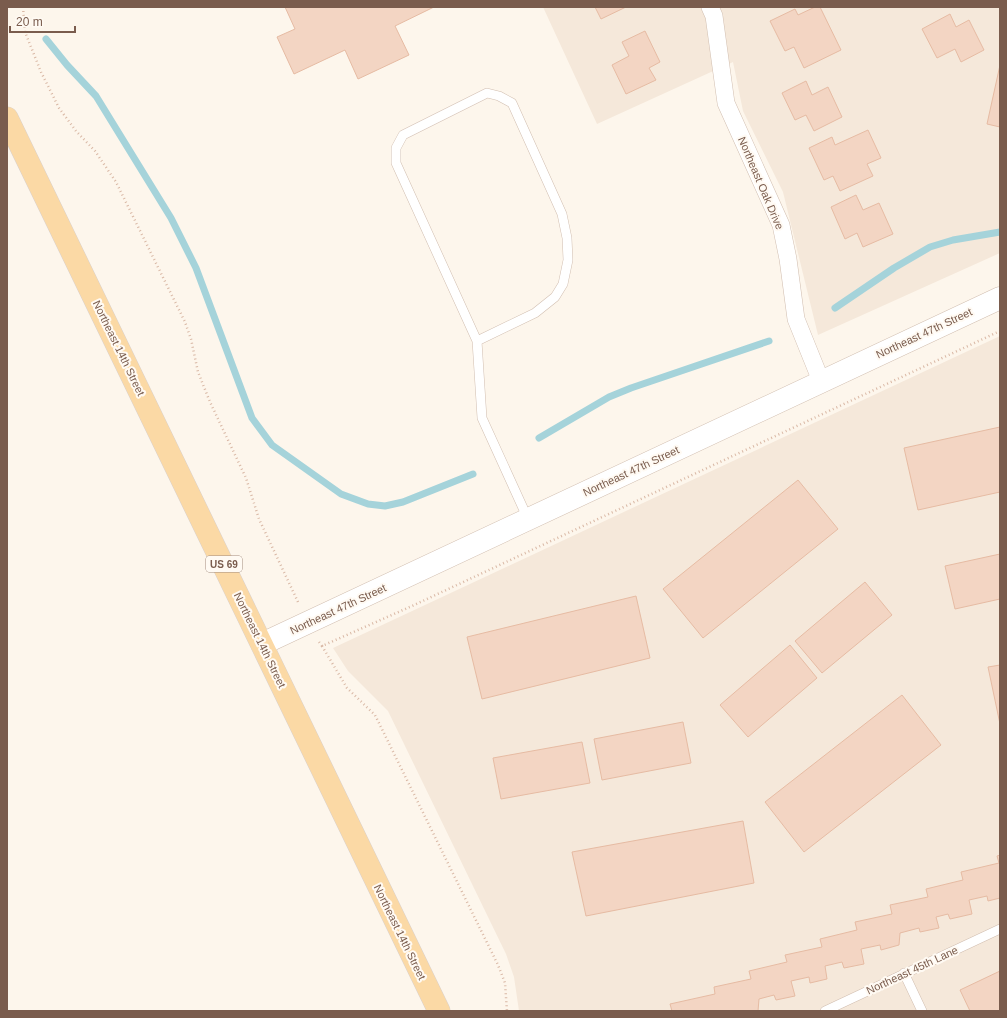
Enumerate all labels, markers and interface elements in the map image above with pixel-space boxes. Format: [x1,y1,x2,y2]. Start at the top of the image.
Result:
scale bar [10,8,75,34]
text: 20 m [16,15,43,29]
street label: Northeast Oak Drive [736,135,786,231]
street label: Northeast 14th Street [91,298,147,398]
street label: Northeast 47th Street [874,305,974,361]
street label: Northeast 47th Street [581,443,681,499]
road number: US 69 [206,556,242,572]
street label: Northeast 47th Street [288,581,388,637]
street label: Northeast 14th Street [232,590,288,690]
street label: Northeast 14th Street [372,882,428,982]
street label: Northeast 45th Lane [864,943,960,997]

